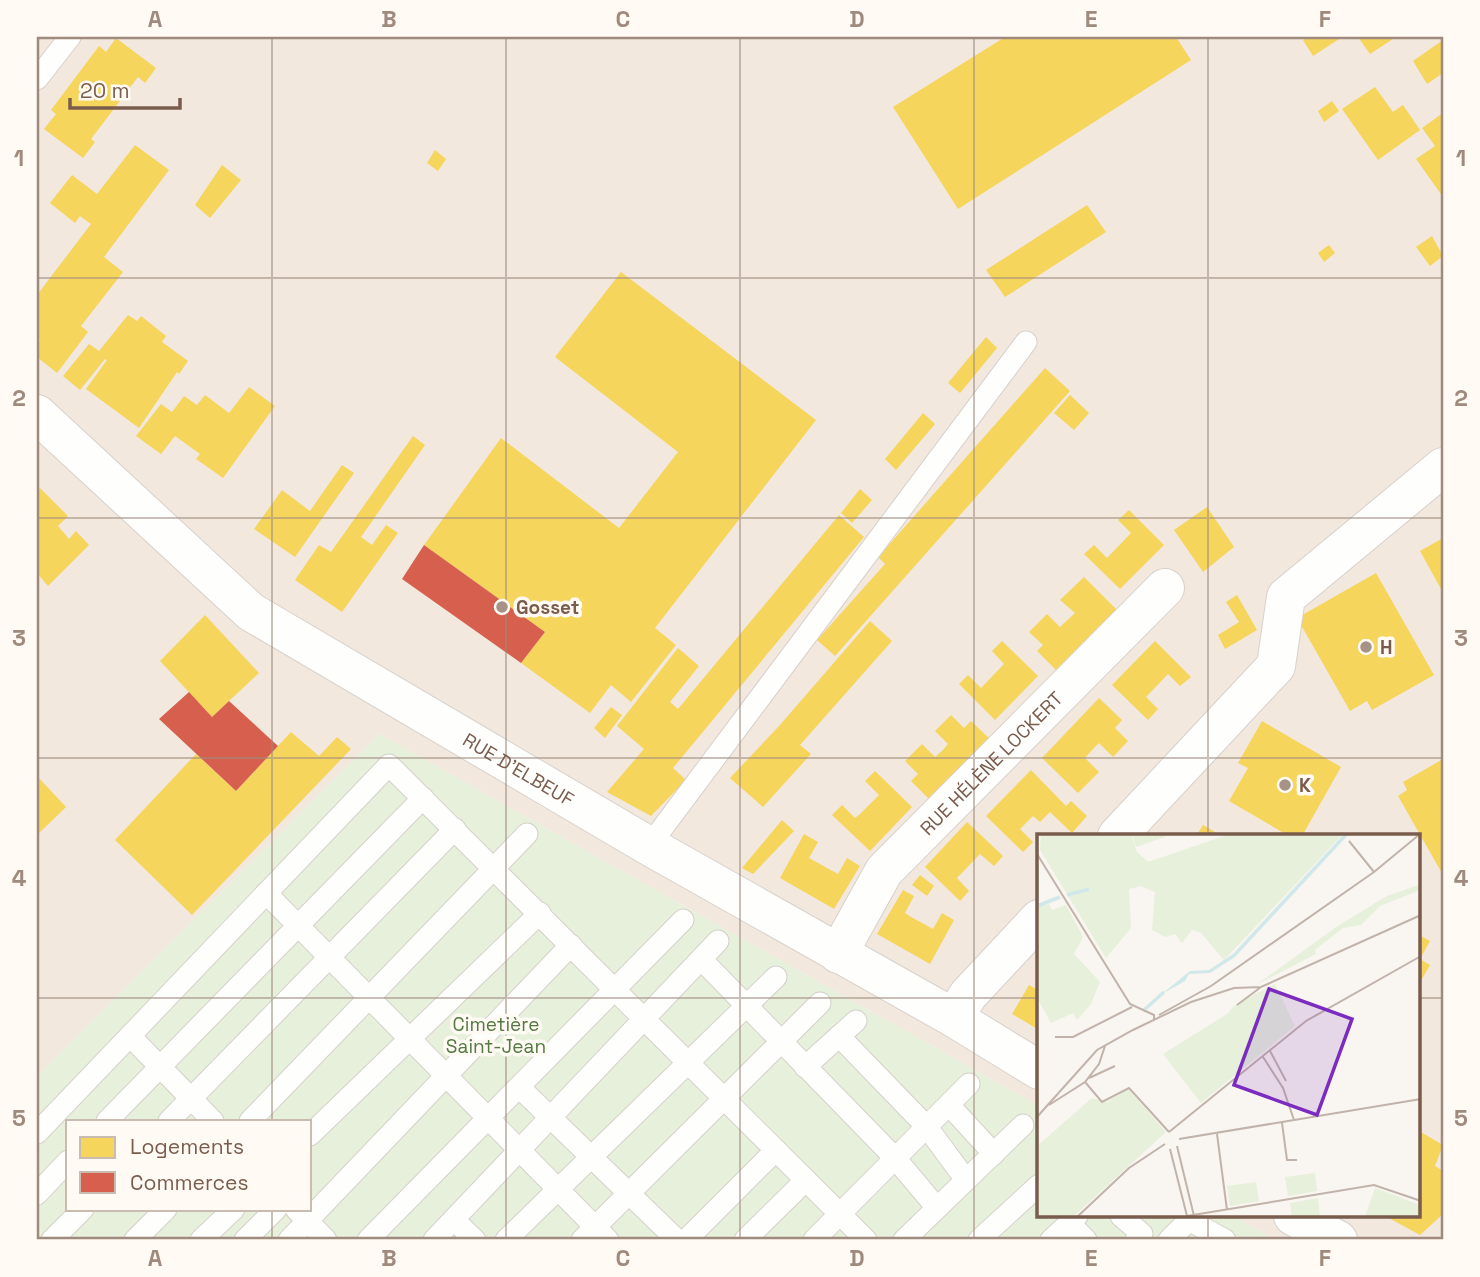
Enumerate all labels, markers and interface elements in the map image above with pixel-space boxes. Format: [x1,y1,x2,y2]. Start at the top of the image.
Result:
text: A [148,4,163,34]
text: B [381,4,397,34]
text: C [616,4,630,34]
text: D [849,4,865,34]
text: E [1085,4,1097,34]
text: F [1319,4,1331,34]
scale bar [70,66,180,110]
text: 20 m [80,77,130,104]
text: 1 [14,143,24,173]
text: 1 [1456,143,1466,173]
text: 2 [12,383,26,413]
text: 2 [1454,383,1468,413]
place label: Gosset [516,595,579,620]
marker: Gosset [494,599,510,615]
text: 3 [12,623,26,653]
text: 3 [1454,623,1468,653]
place label: H [1380,635,1392,660]
marker: H [1358,639,1374,655]
street label: RUE HÉLÈNE LOCKERT [915,686,1068,841]
street label: RUE D'ELBEUF [458,727,578,812]
place label: K [1299,773,1311,798]
marker: K [1277,777,1293,793]
inset map [1037,834,1420,1218]
text: 4 [12,863,27,893]
text: 4 [1454,863,1469,893]
park label: Cimetière Saint-Jean [446,1012,546,1059]
text: 5 [12,1103,26,1133]
text: 5 [1454,1103,1468,1133]
legend [66,1120,312,1210]
text: Logements [130,1133,244,1160]
text: Commerces [130,1169,249,1196]
text: A [148,1243,163,1273]
text: B [381,1243,397,1273]
text: C [616,1243,630,1273]
text: D [849,1243,865,1273]
text: E [1085,1243,1097,1273]
text: F [1319,1243,1331,1273]

